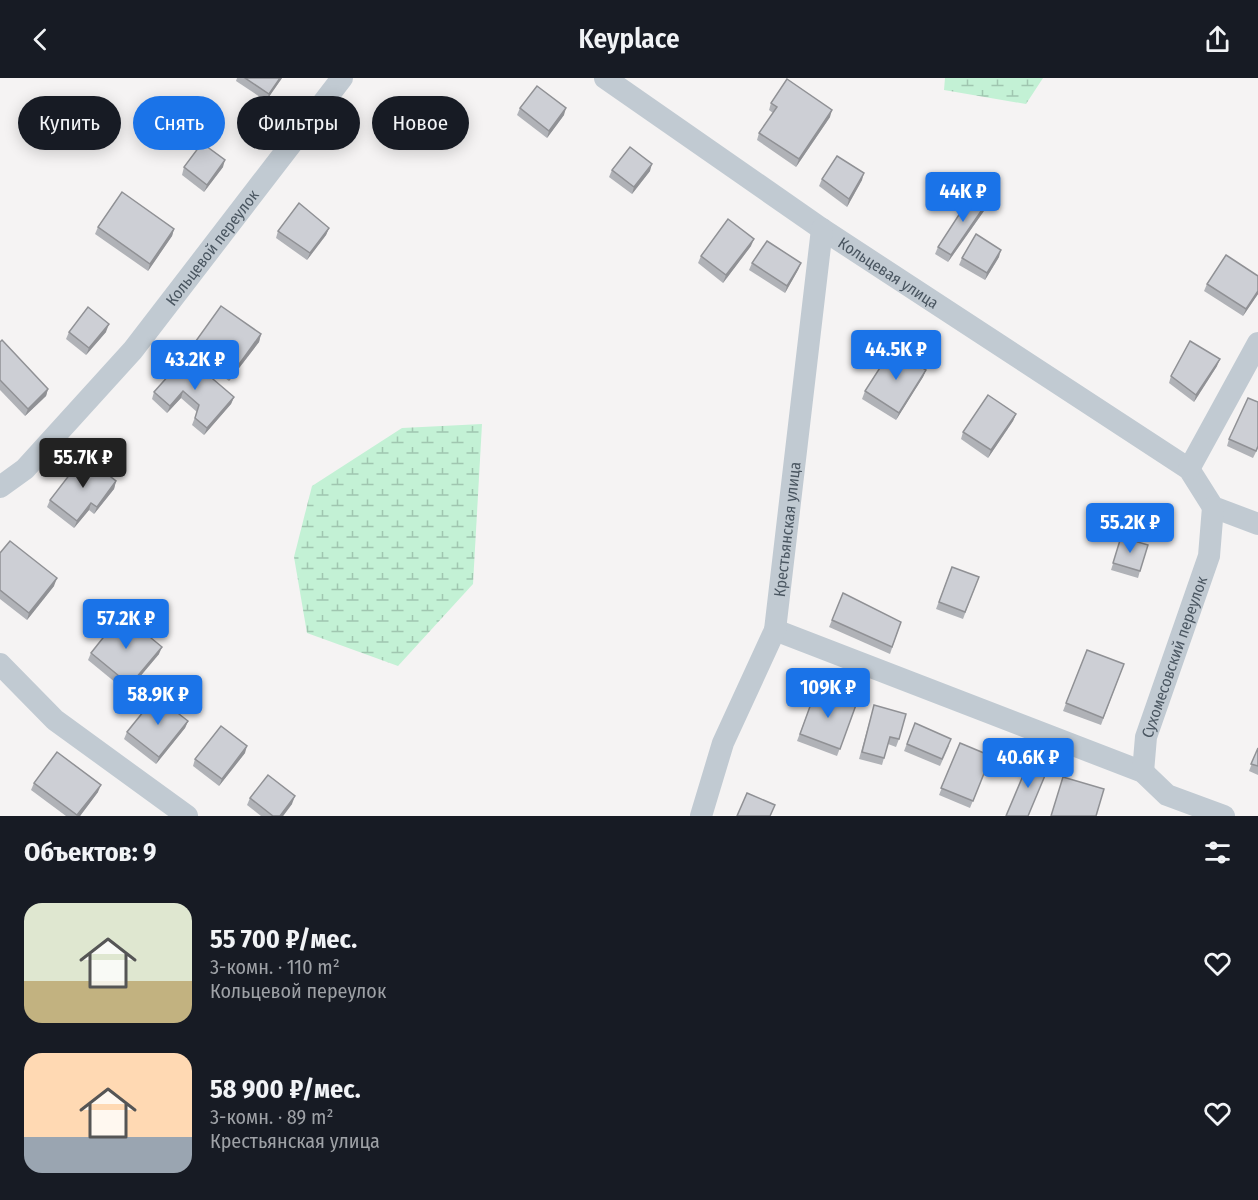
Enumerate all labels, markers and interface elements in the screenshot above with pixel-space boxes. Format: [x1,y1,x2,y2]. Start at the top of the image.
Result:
icon: back [24,23,57,56]
text: Keyplace [578,23,680,55]
icon: share [1201,23,1234,56]
chip: Купить [18,96,121,150]
chip: Снять [133,96,225,150]
chip: Фильтры [237,96,360,150]
chip: Новое [372,96,469,150]
pin: 44K ₽ [921,172,1005,223]
text: 44K ₽ [939,179,987,203]
street label: Кольцевой переулок [161,185,263,309]
street label: Кольцевая улица [835,233,943,312]
pin: 44.5K ₽ [841,330,951,381]
text: 44.5K ₽ [865,337,927,361]
pin: 43.2K ₽ [140,340,250,391]
text: 43.2K ₽ [165,347,225,371]
pin: 55.7K ₽ [28,438,138,489]
text: 55.7K ₽ [53,445,113,469]
street label: Крестьянская улица [769,461,804,598]
pin: 55.2K ₽ [1075,503,1185,554]
text: 55.2K ₽ [1100,510,1160,534]
street label: Сухомесовский переулок [1137,573,1211,740]
pin: 57.2K ₽ [71,599,181,650]
text: 57.2K ₽ [97,606,155,630]
pin: 109K ₽ [779,668,877,719]
pin: 58.9K ₽ [103,675,213,726]
text: 109K ₽ [800,675,856,699]
text: 58.9K ₽ [127,682,189,706]
pin: 40.6K ₽ [973,738,1083,789]
text: 40.6K ₽ [997,745,1059,769]
icon: filters [1201,836,1234,869]
text: Объектов: 9 [24,837,157,868]
text: 55 700 ₽/мес. [210,924,357,955]
icon: home [72,927,144,999]
icon: heart [1201,947,1234,980]
text: 3-комн. · 110 m² [210,955,340,979]
text: Кольцевой переулок [210,979,386,1003]
text: 58 900 ₽/мес. [210,1074,361,1105]
icon: home [72,1077,144,1149]
icon: heart [1201,1097,1234,1130]
text: 3-комн. · 89 m² [210,1105,333,1129]
text: Крестьянская улица [210,1129,380,1153]

